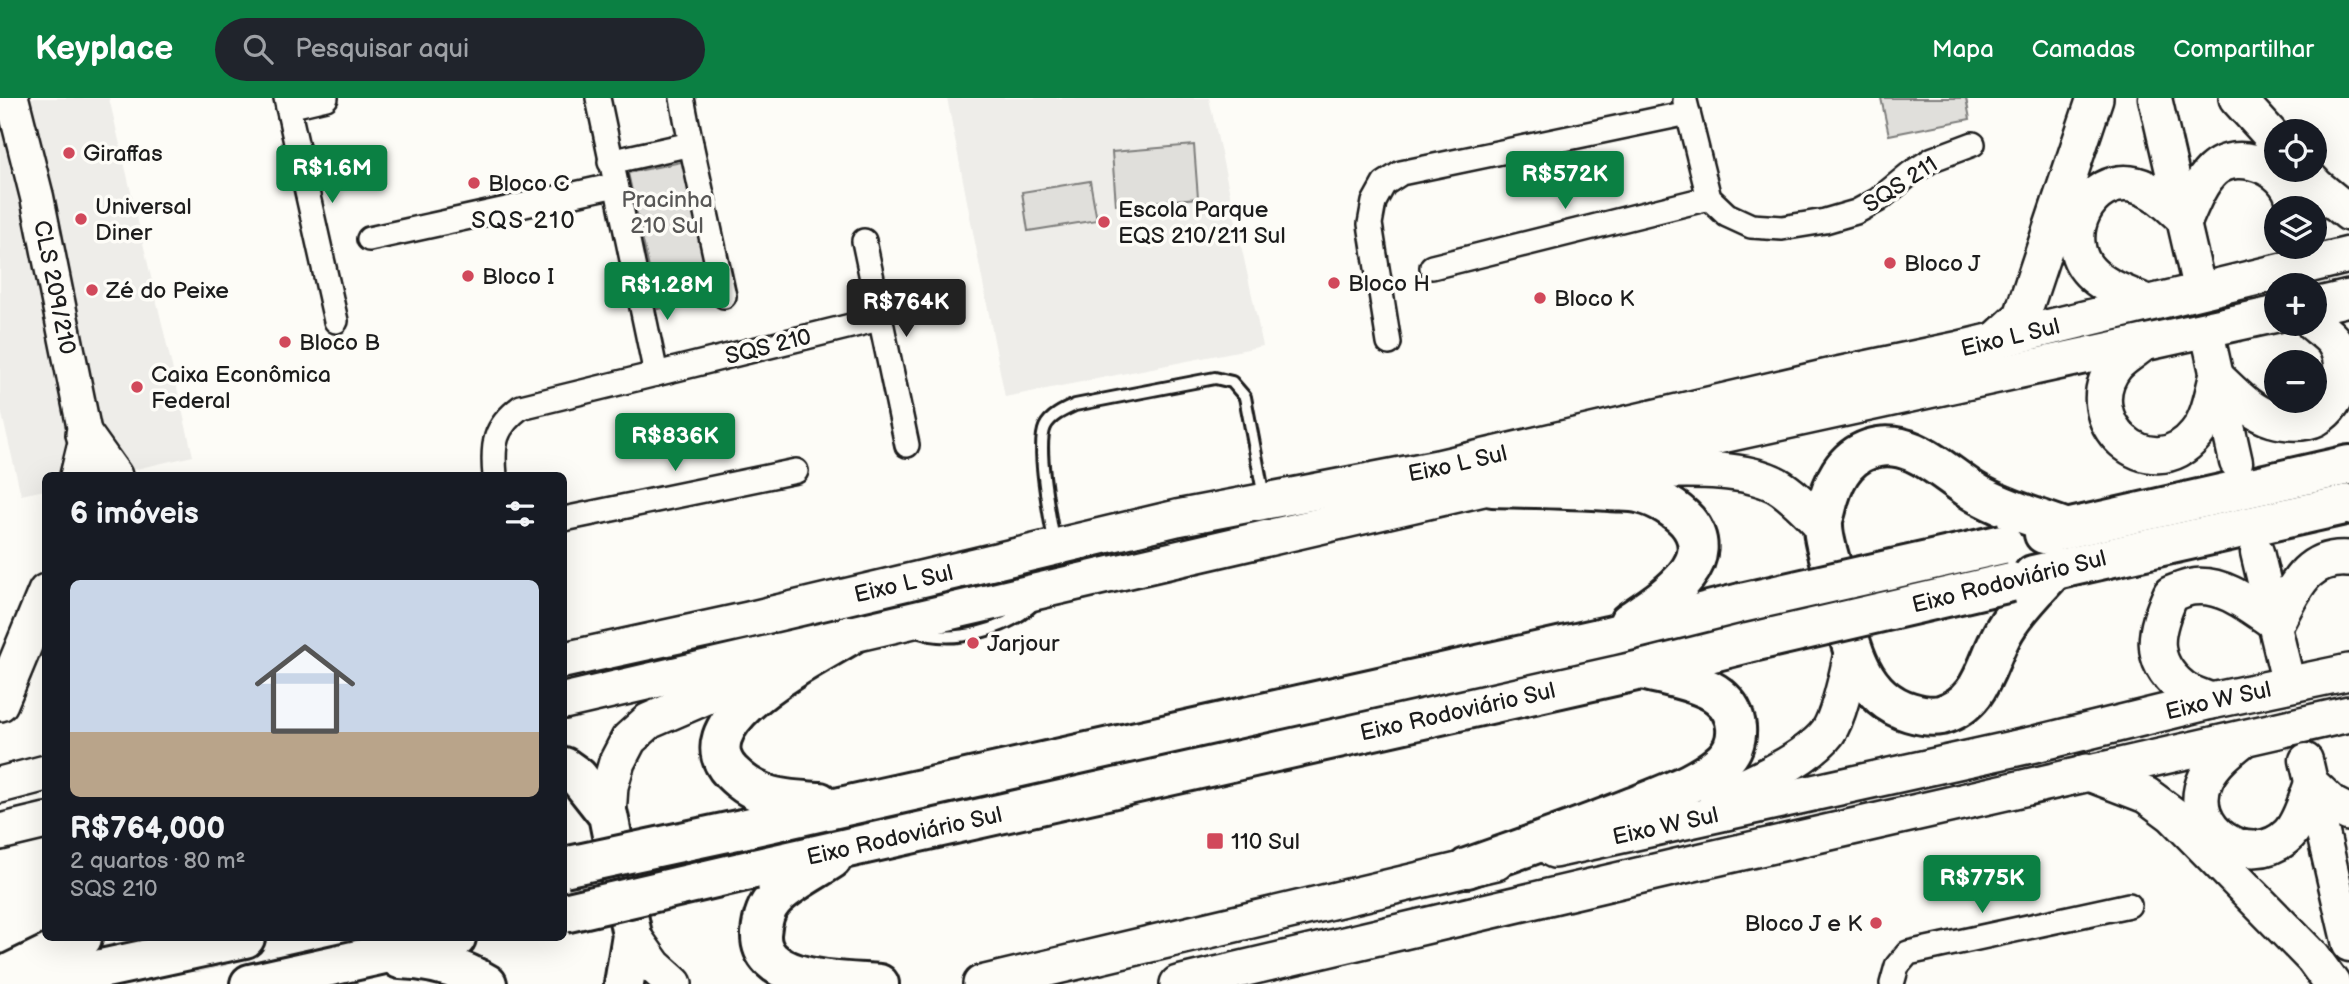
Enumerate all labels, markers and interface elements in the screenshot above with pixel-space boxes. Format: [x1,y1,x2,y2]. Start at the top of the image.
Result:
search box [215,18,705,81]
text: Keyplace [35,29,173,69]
icon: search [239,30,277,68]
text: Pesquisar aqui [295,34,469,65]
text: Mapa [1932,35,1994,64]
text: Camadas [2032,35,2135,64]
text: Compartilhar [2173,35,2314,64]
map controls [2264,119,2327,413]
button: locate [2264,119,2327,182]
place label: Giraffas [83,140,163,168]
marker: Giraffas [61,145,77,161]
pin: R$1.6M [275,146,389,205]
street label: SQS 211 [1858,151,1943,219]
pin: R$572K [1508,152,1622,211]
text: R$1.6M [292,154,372,182]
text: R$572K [1522,160,1608,188]
place label: Bloco C [488,170,570,198]
marker: Bloco C [466,175,482,191]
park label: Pracinha 210 Sul [621,186,713,240]
place label: Universal Diner [95,193,192,247]
place label: Escola Parque EQS 210/211 Sul [1118,196,1286,250]
button: layers [2264,196,2327,259]
district label: SQS 210 [471,206,577,235]
marker: Universal Diner [73,211,89,227]
marker: Escola Parque EQS 210/211 Sul [1096,214,1112,230]
street label: CLS 209/210 [27,218,81,357]
place label: Bloco J [1904,250,1981,278]
marker: Bloco J [1882,255,1898,271]
pin: R$1.28M [602,262,732,322]
place label: Bloco I [482,263,554,291]
marker: Bloco I [460,268,476,284]
place label: Bloco H [1348,270,1430,298]
text: R$1.28M [620,271,714,299]
button: + [2264,273,2327,336]
marker: Bloco H [1326,275,1342,291]
place label: Zé do Peixe [105,277,229,305]
pin: R$764K [849,280,963,339]
marker: Zé do Peixe [84,282,100,298]
place label: Bloco K [1554,285,1634,313]
text: R$764K [863,288,949,316]
marker: Bloco K [1532,290,1548,306]
street label: Eixo L Sul [1958,312,2063,363]
street label: SQS 210 [722,323,814,371]
place label: Bloco B [299,329,380,357]
marker: Bloco B [277,334,293,350]
button: − [2264,350,2327,413]
place label: Caixa Econômica Federal [151,361,331,415]
marker: Caixa Econômica Federal [129,379,145,395]
pin: R$836K [618,414,732,473]
text: R$836K [631,422,719,450]
street label: Eixo L Sul [1406,439,1510,488]
icon: filters [501,495,539,533]
text: 6 imóveis [70,496,199,532]
street label: Eixo Rodoviário Sul [1909,544,2109,620]
street label: Eixo L Sul [851,559,956,609]
icon: home [242,626,368,752]
place label: Jarjour [987,630,1060,658]
marker: Jarjour [965,635,981,651]
street label: Eixo W Sul [2163,676,2274,727]
street label: Eixo Rodoviário Sul [1357,677,1558,748]
street label: Eixo Rodoviário Sul [804,801,1005,872]
street label: Eixo W Sul [1610,801,1721,852]
text: R$764,000 [70,811,225,847]
place label: 110 Sul [1231,828,1300,856]
marker: 110 Sul [1205,831,1225,851]
text: 2 quartos · 80 m² [70,847,246,875]
pin: R$775K [1925,856,2039,915]
text: R$775K [1939,864,2025,892]
text: SQS 210 [70,875,158,903]
place label: Bloco J e K [1745,910,1862,938]
marker: Bloco J e K [1868,915,1884,931]

